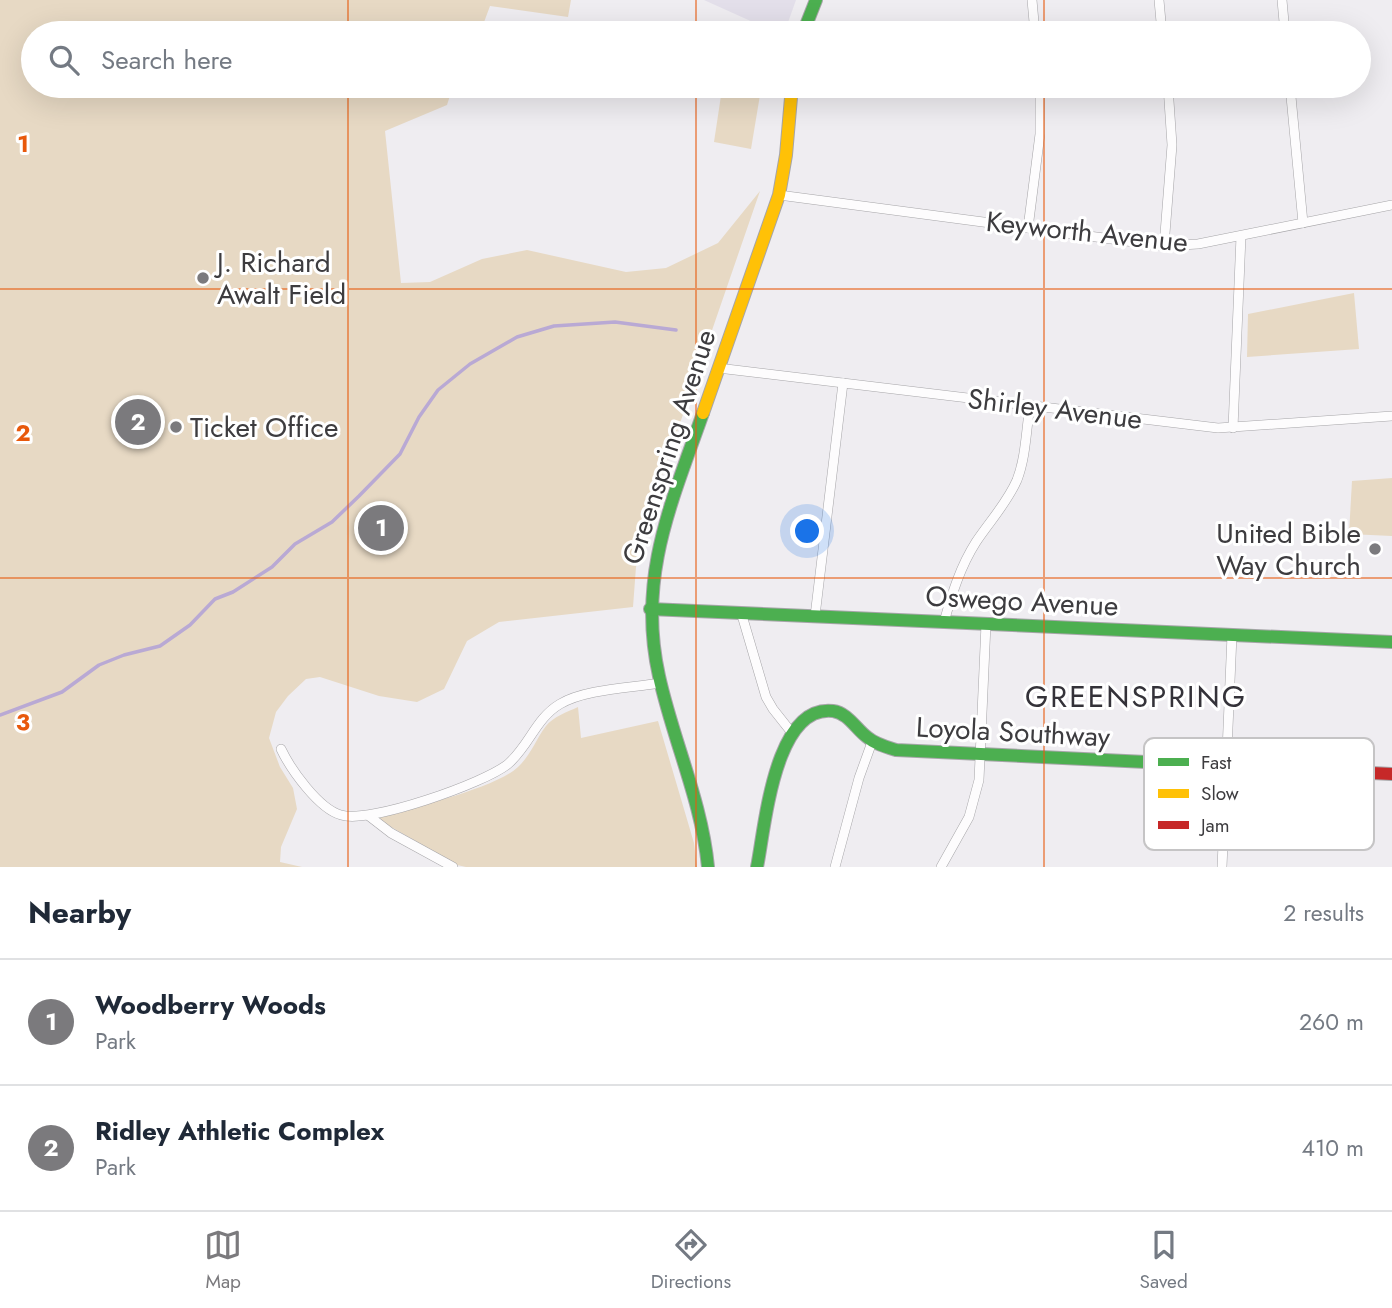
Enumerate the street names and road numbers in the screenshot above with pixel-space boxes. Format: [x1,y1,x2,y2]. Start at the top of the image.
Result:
street label: Keyworth Avenue [984,201,1190,263]
street label: Greenspring Avenue [612,324,726,570]
street label: Shirley Avenue [965,378,1145,440]
street label: Oswego Avenue [924,575,1120,627]
street label: Loyola Southway [915,706,1112,758]

